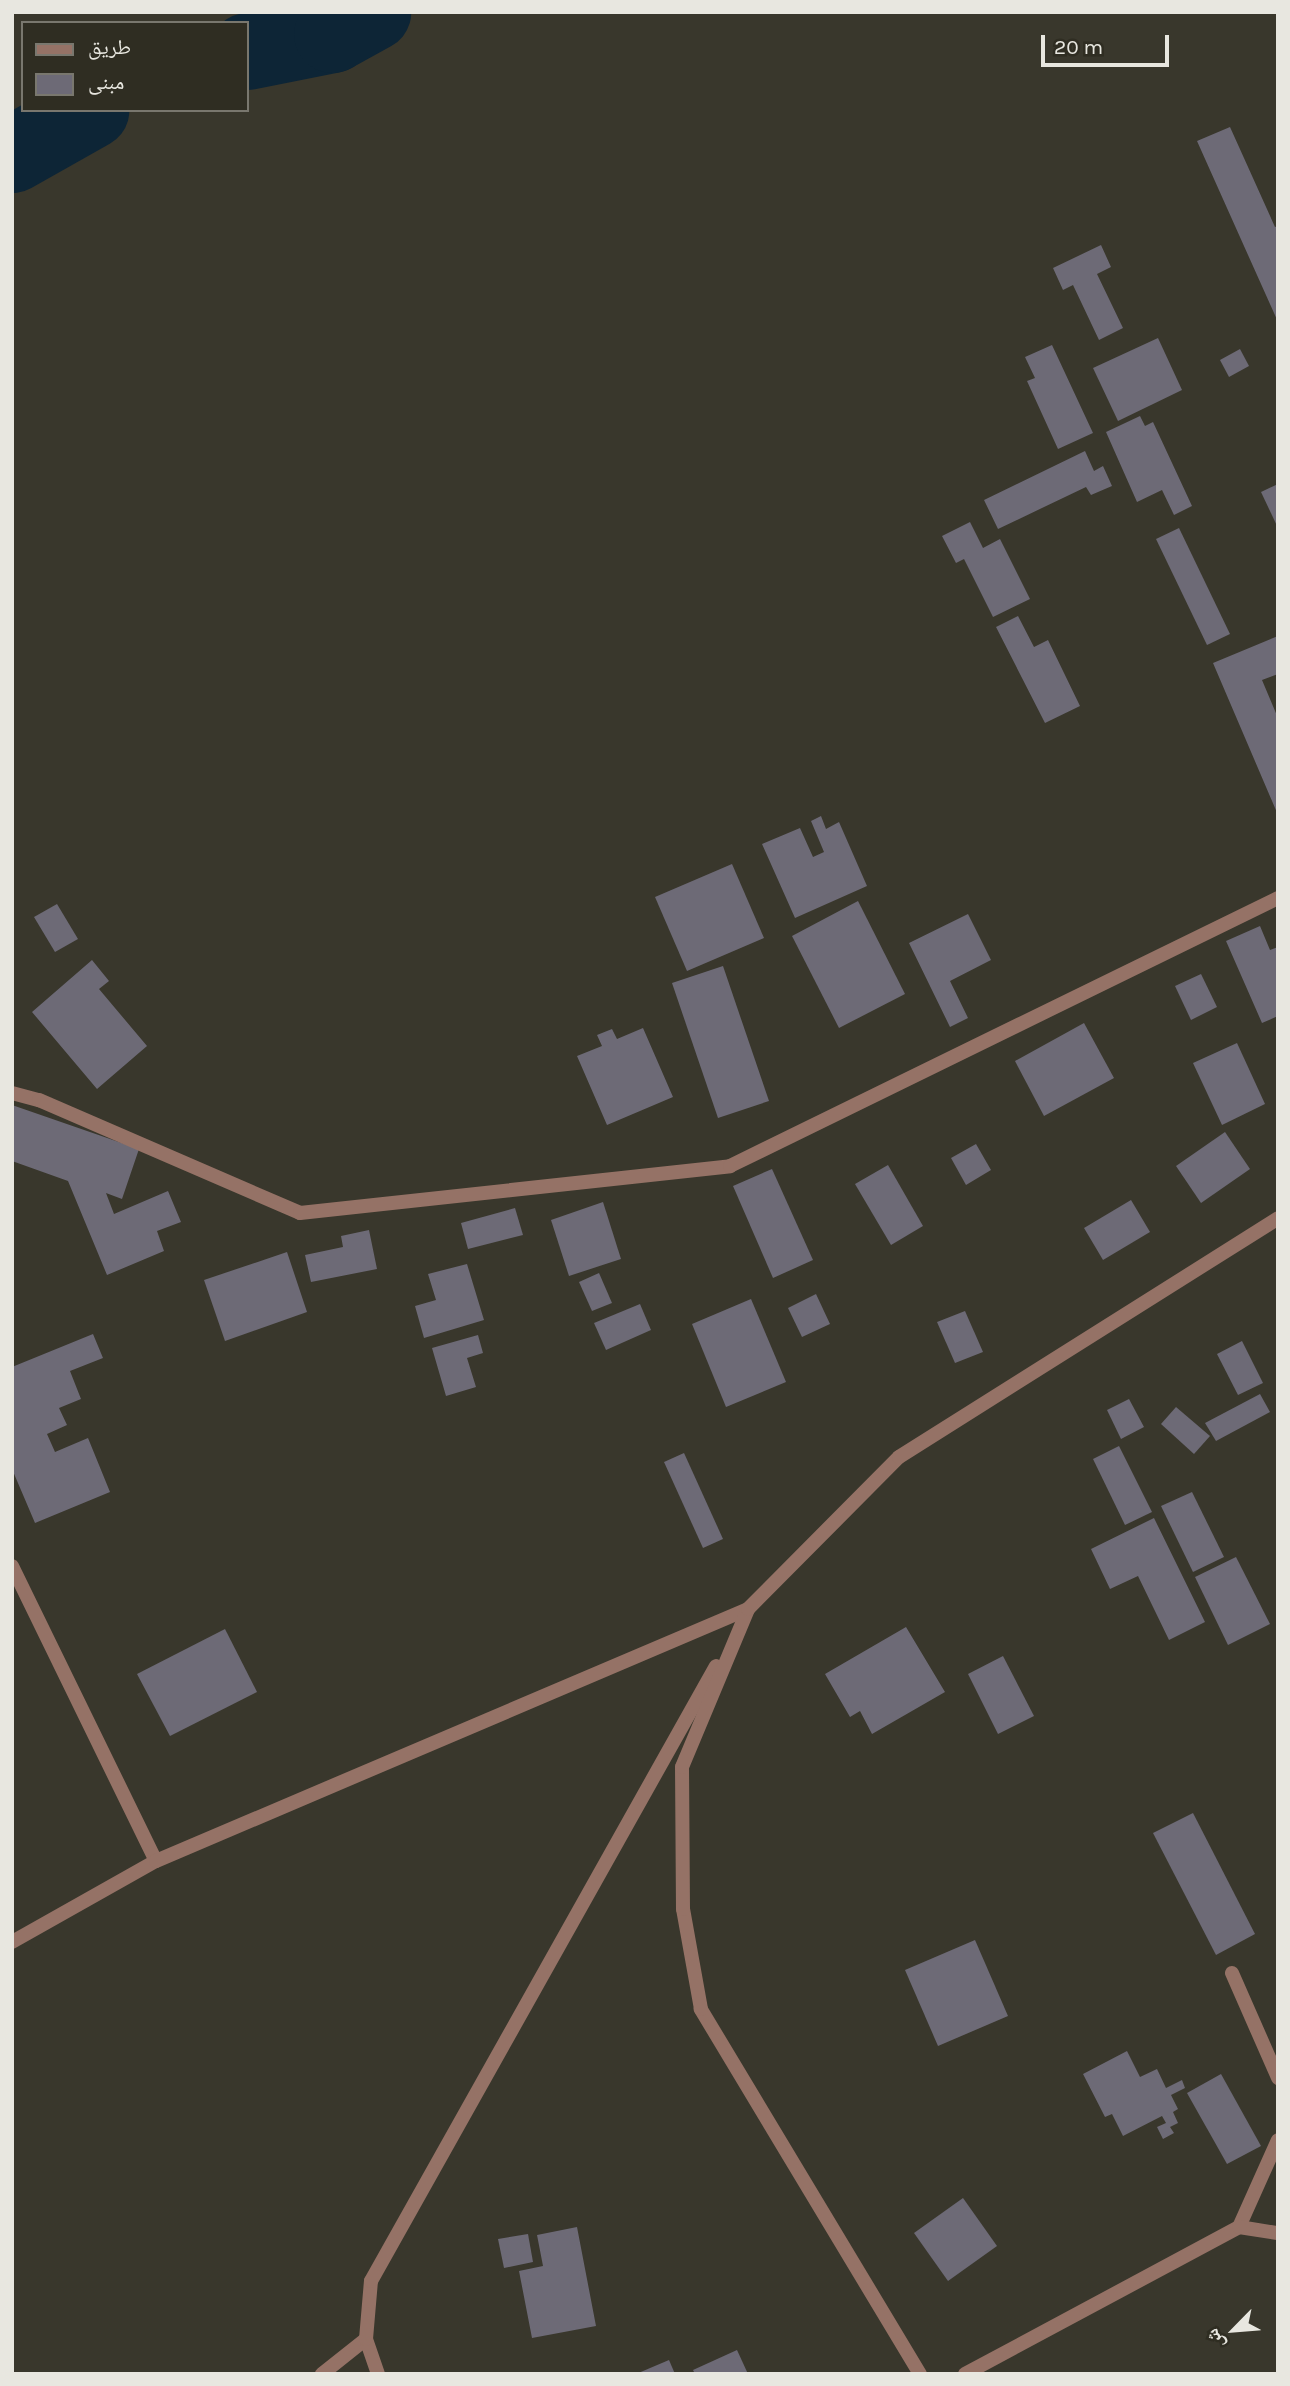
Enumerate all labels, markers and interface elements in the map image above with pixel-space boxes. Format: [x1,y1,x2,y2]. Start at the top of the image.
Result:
legend [21,21,248,112]
scale bar [1045,21,1173,65]
text: طريق [88,35,131,59]
text: 20 m [1054,35,1103,59]
text: مبنى [88,70,124,94]
north arrow [1199,2295,1269,2365]
text: ش [1201,2325,1229,2353]

